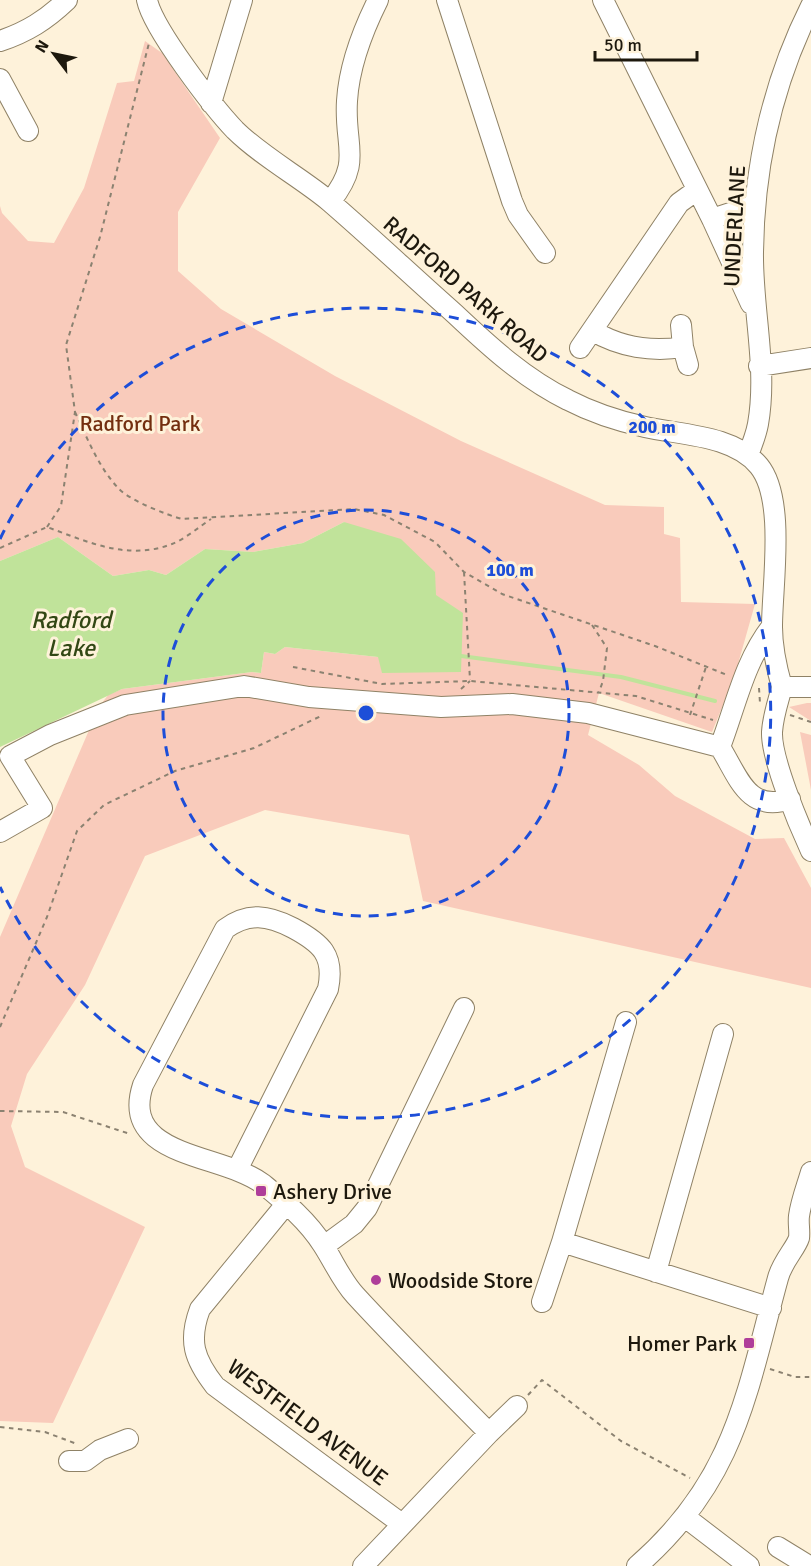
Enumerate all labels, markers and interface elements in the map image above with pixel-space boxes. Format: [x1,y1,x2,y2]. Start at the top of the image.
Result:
north arrow [24,24,84,84]
scale bar [595,24,697,62]
text: 50 m [604,34,642,56]
text: N [31,37,54,57]
street label: UNDERLANE [718,165,751,288]
street label: RADFORD PARK ROAD [378,210,554,368]
park label: Radford Park [79,410,201,437]
text: 200 m [628,416,676,438]
text: 100 m [486,559,534,581]
water label: Radford Lake [31,605,115,663]
centre of rings [356,703,376,723]
place label: Ashery Drive [273,1178,392,1205]
marker: Ashery Drive [254,1184,268,1198]
place label: Woodside Store [388,1267,533,1294]
marker: Woodside Store [369,1273,383,1287]
place label: Homer Park [627,1330,737,1357]
marker: Homer Park [742,1336,756,1350]
street label: WESTFIELD AVENUE [222,1353,393,1492]

